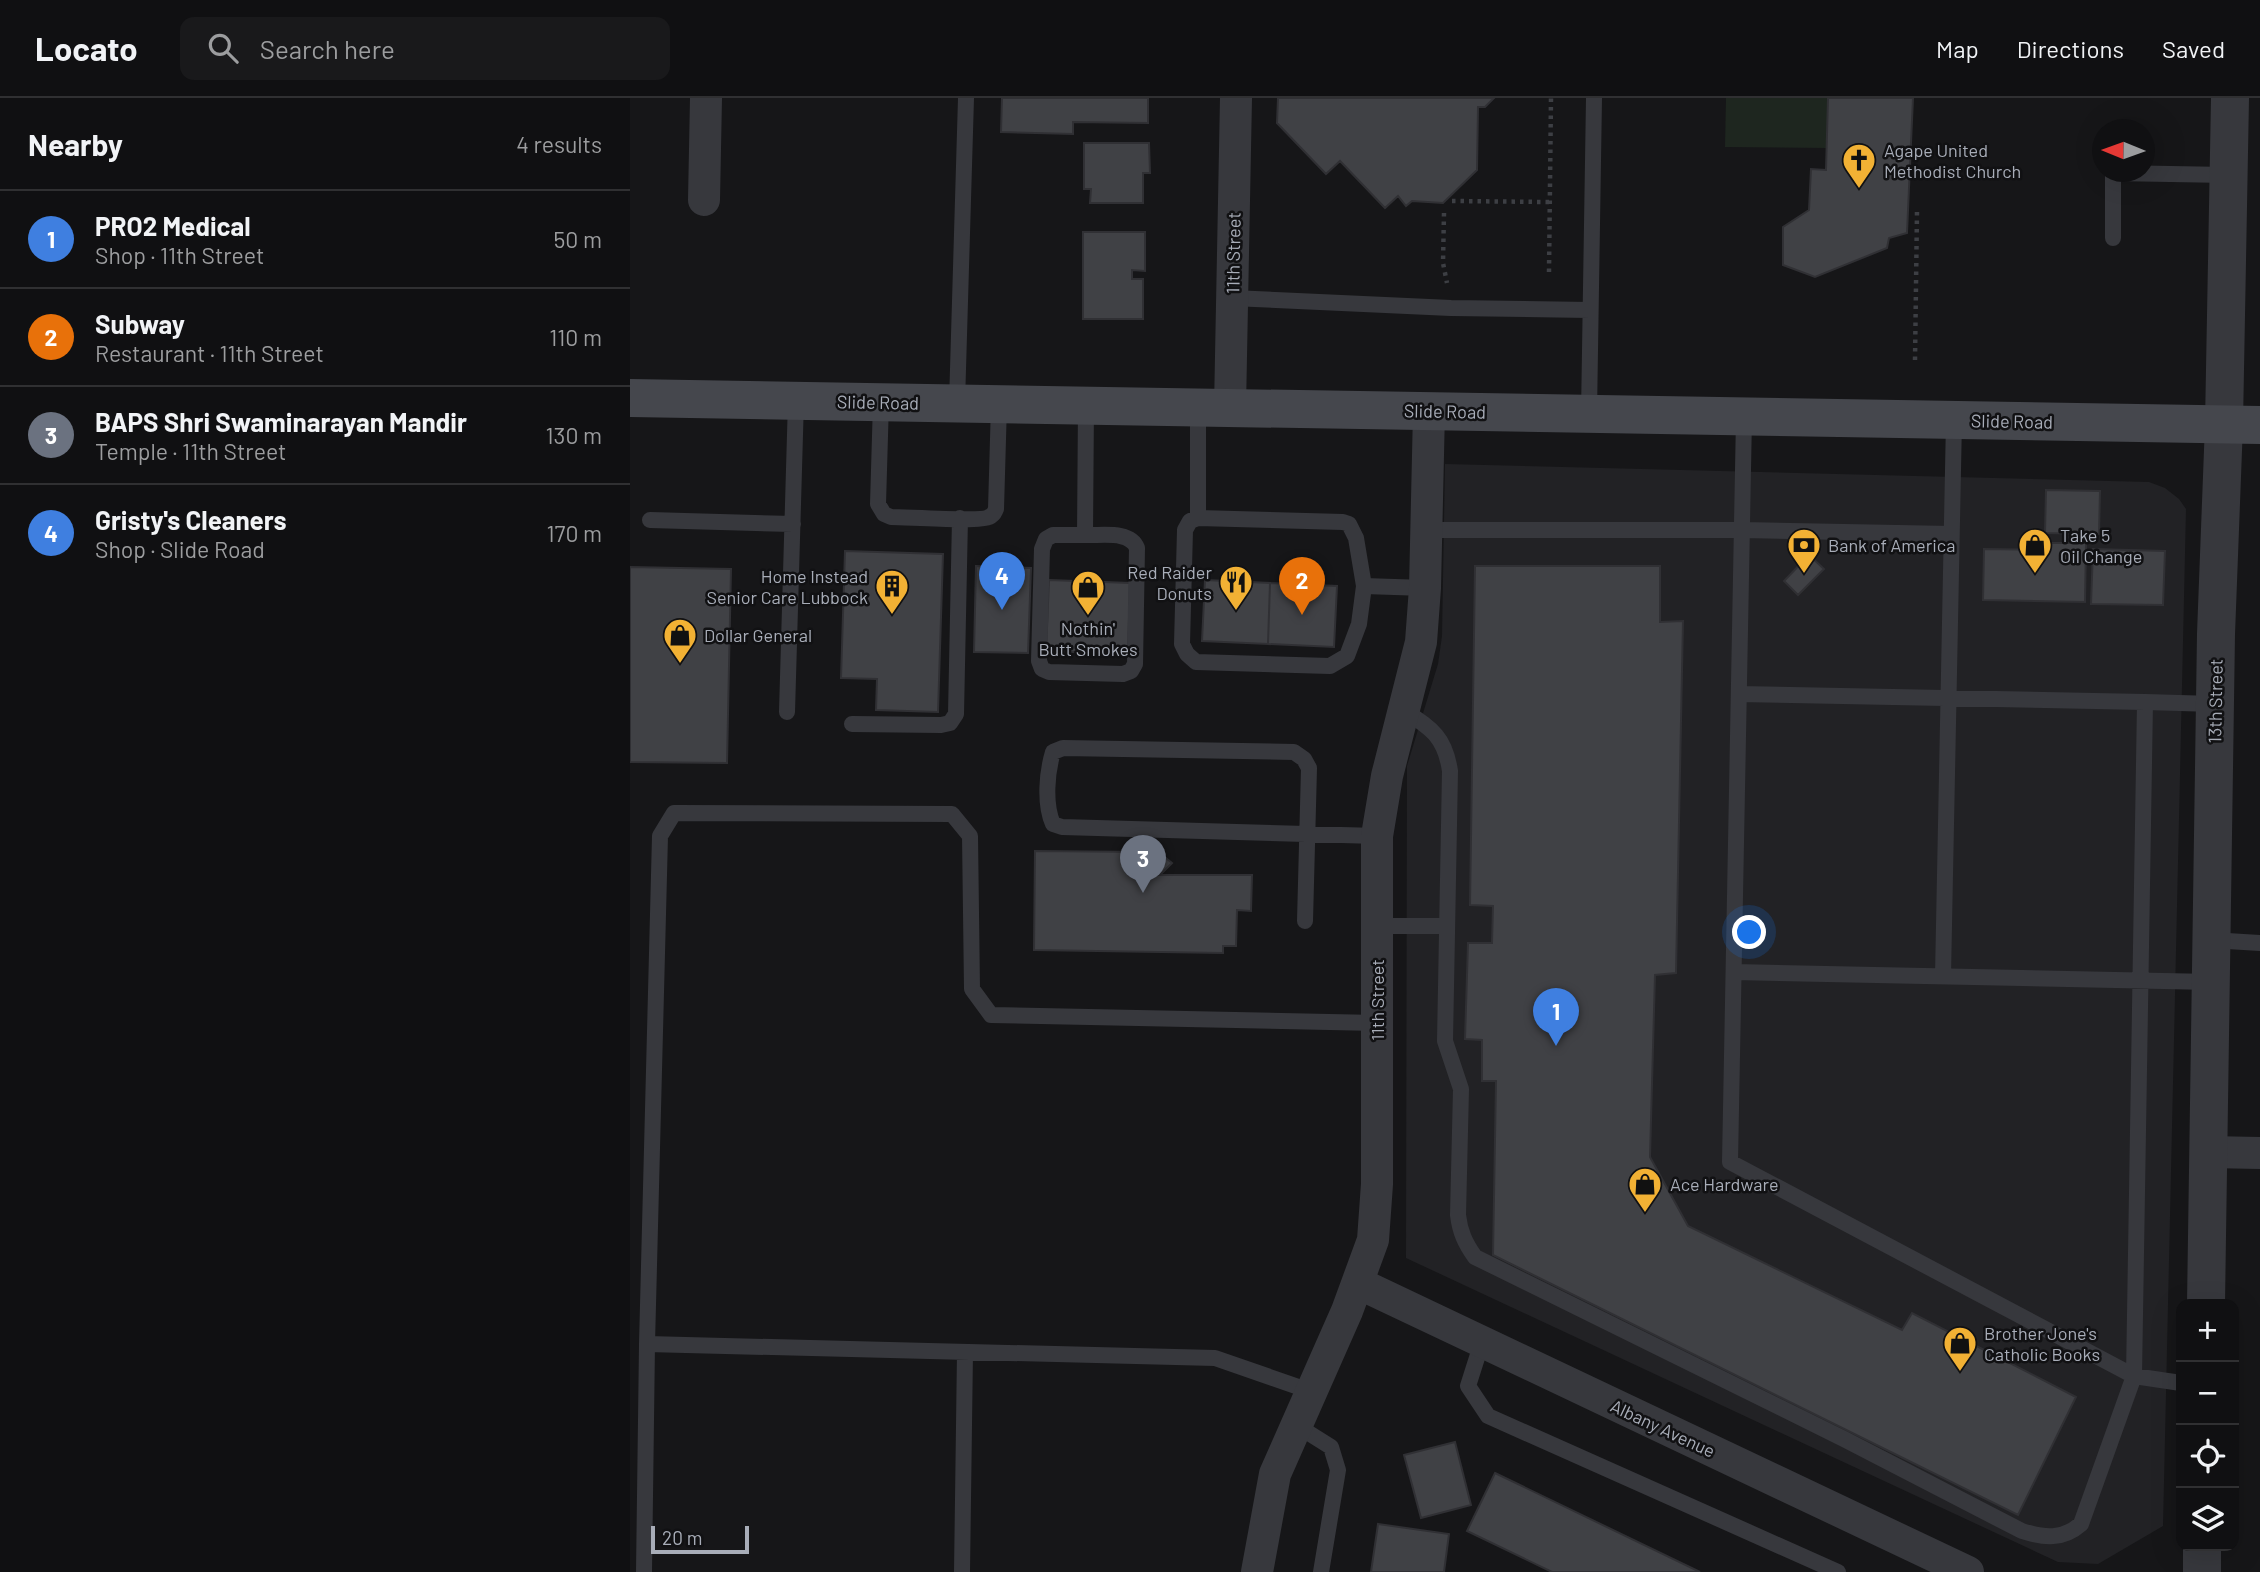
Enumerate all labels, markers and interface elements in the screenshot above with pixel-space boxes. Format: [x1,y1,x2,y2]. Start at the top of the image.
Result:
search box [180,17,670,80]
text: Locato [35,28,138,68]
icon: search [204,29,242,67]
text: Search here [260,33,395,64]
text: Map [1936,34,1979,63]
text: Directions [2017,34,2124,63]
text: Saved [2162,34,2225,63]
north arrow [2092,119,2155,182]
text: Nearby [28,126,123,162]
text: 4 results [516,130,602,158]
place label: Agape United Methodist Church [1884,139,2021,182]
church icon: Agape United Methodist Church [1840,141,1878,190]
text: PRO2 Medical [95,210,251,241]
street label: 11th Street [1221,212,1245,294]
text: 1 [47,225,55,253]
text: 50 m [554,225,602,253]
text: Shop · 11th Street [95,241,264,269]
text: Subway [95,308,185,339]
text: 2 [45,323,57,351]
text: 110 m [549,323,602,351]
text: Restaurant · 11th Street [95,339,324,367]
street label: Slide Road [837,390,919,414]
street label: Slide Road [1404,399,1486,423]
text: BAPS Shri Swaminarayan Mandir [95,406,467,437]
street label: Slide Road [1971,409,2053,433]
text: 3 [45,421,57,449]
text: 130 m [545,421,602,449]
text: Temple · 11th Street [95,437,286,465]
text: Gristy's Cleaners [95,504,287,535]
text: 4 [44,519,58,547]
text: 170 m [546,519,602,547]
place label: Take 5 Oil Change [2060,524,2142,567]
bank icon: Bank of America [1785,526,1823,575]
shop icon: Take 5 Oil Change [2016,526,2054,575]
place label: Bank of America [1828,534,1955,556]
text: Shop · Slide Road [95,535,265,563]
pin: 4 [979,552,1025,610]
pin: 2 [1279,557,1325,615]
place label: Red Raider Donuts [1127,561,1212,604]
restaurant icon: Red Raider Donuts [1217,563,1255,612]
place label: Home Instead Senior Care Lubbock [706,565,868,608]
building icon: Home Instead Senior Care Lubbock [873,567,911,616]
shop icon: Nothin' Butt Smokes [1069,568,1107,617]
shop icon: Dollar General [661,616,699,665]
place label: Nothin' Butt Smokes [1038,617,1138,660]
place label: Dollar General [704,624,812,646]
street label: 13th Street [2203,659,2227,743]
pin: 3 [1120,835,1166,893]
your location [1732,915,1766,949]
street label: 11th Street [1366,959,1388,1041]
pin: 1 [1533,988,1579,1046]
shop icon: Ace Hardware [1626,1165,1664,1214]
place label: Ace Hardware [1670,1173,1779,1195]
map controls [2176,1299,2239,1551]
button: + [2176,1299,2239,1362]
place label: Brother Jone's Catholic Books [1984,1322,2100,1365]
shop icon: Brother Jone's Catholic Books [1941,1324,1979,1373]
button: − [2176,1362,2239,1425]
street label: Albany Avenue [1607,1394,1719,1462]
button: locate [2176,1425,2239,1488]
button: layers [2176,1488,2239,1551]
scale bar [651,1523,749,1555]
text: 20 m [662,1526,702,1549]

